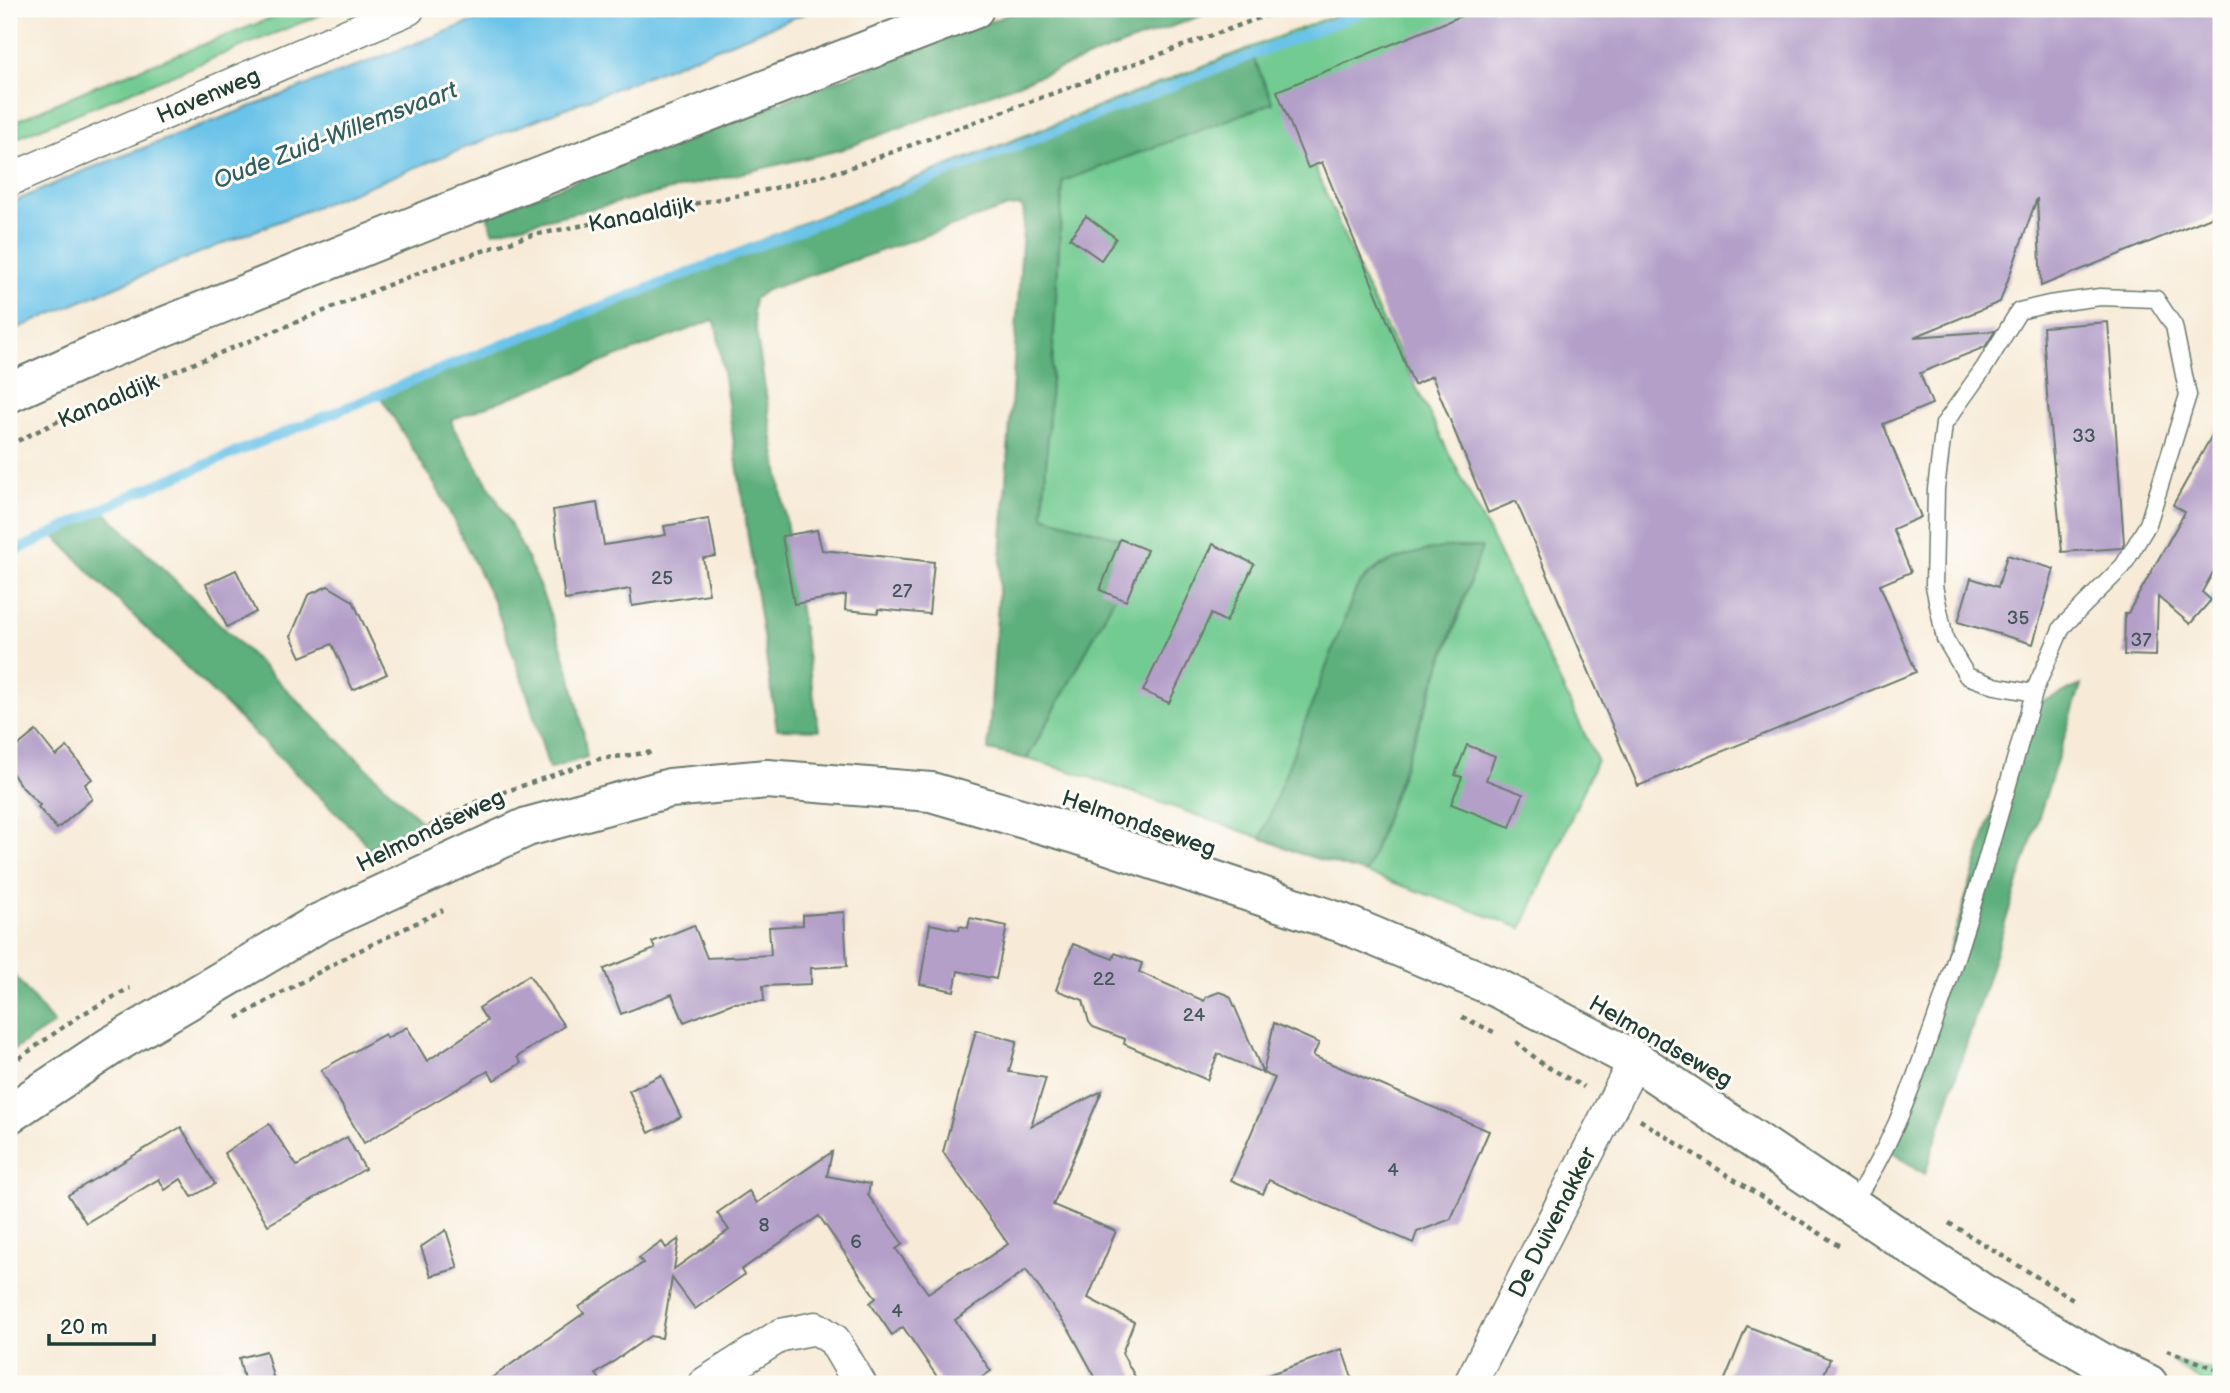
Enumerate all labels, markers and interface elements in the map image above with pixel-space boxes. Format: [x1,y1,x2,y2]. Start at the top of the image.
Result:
street label: Havenweg [153,62,264,130]
water label: Oude Zuid-Willemsvaart [209,75,462,195]
street label: Kanaaldijk [586,191,697,239]
street label: Kanaaldijk [54,367,164,435]
house number: 33 [2072,425,2096,448]
house number: 25 [651,567,673,590]
house number: 27 [892,580,913,603]
house number: 35 [2007,607,2029,630]
house number: 37 [2130,629,2152,652]
street label: Helmondseweg [352,783,509,879]
street label: Helmondseweg [1058,784,1219,863]
house number: 22 [1093,968,1116,991]
street label: Helmondseweg [1584,989,1737,1094]
house number: 24 [1183,1004,1206,1027]
street label: De Duivenakker [1503,1142,1603,1302]
house number: 4 [1387,1159,1399,1182]
house number: 8 [758,1214,770,1237]
house number: 6 [850,1231,862,1254]
house number: 4 [891,1300,903,1323]
scale bar [49,1302,154,1346]
text: 20 m [60,1315,108,1340]

